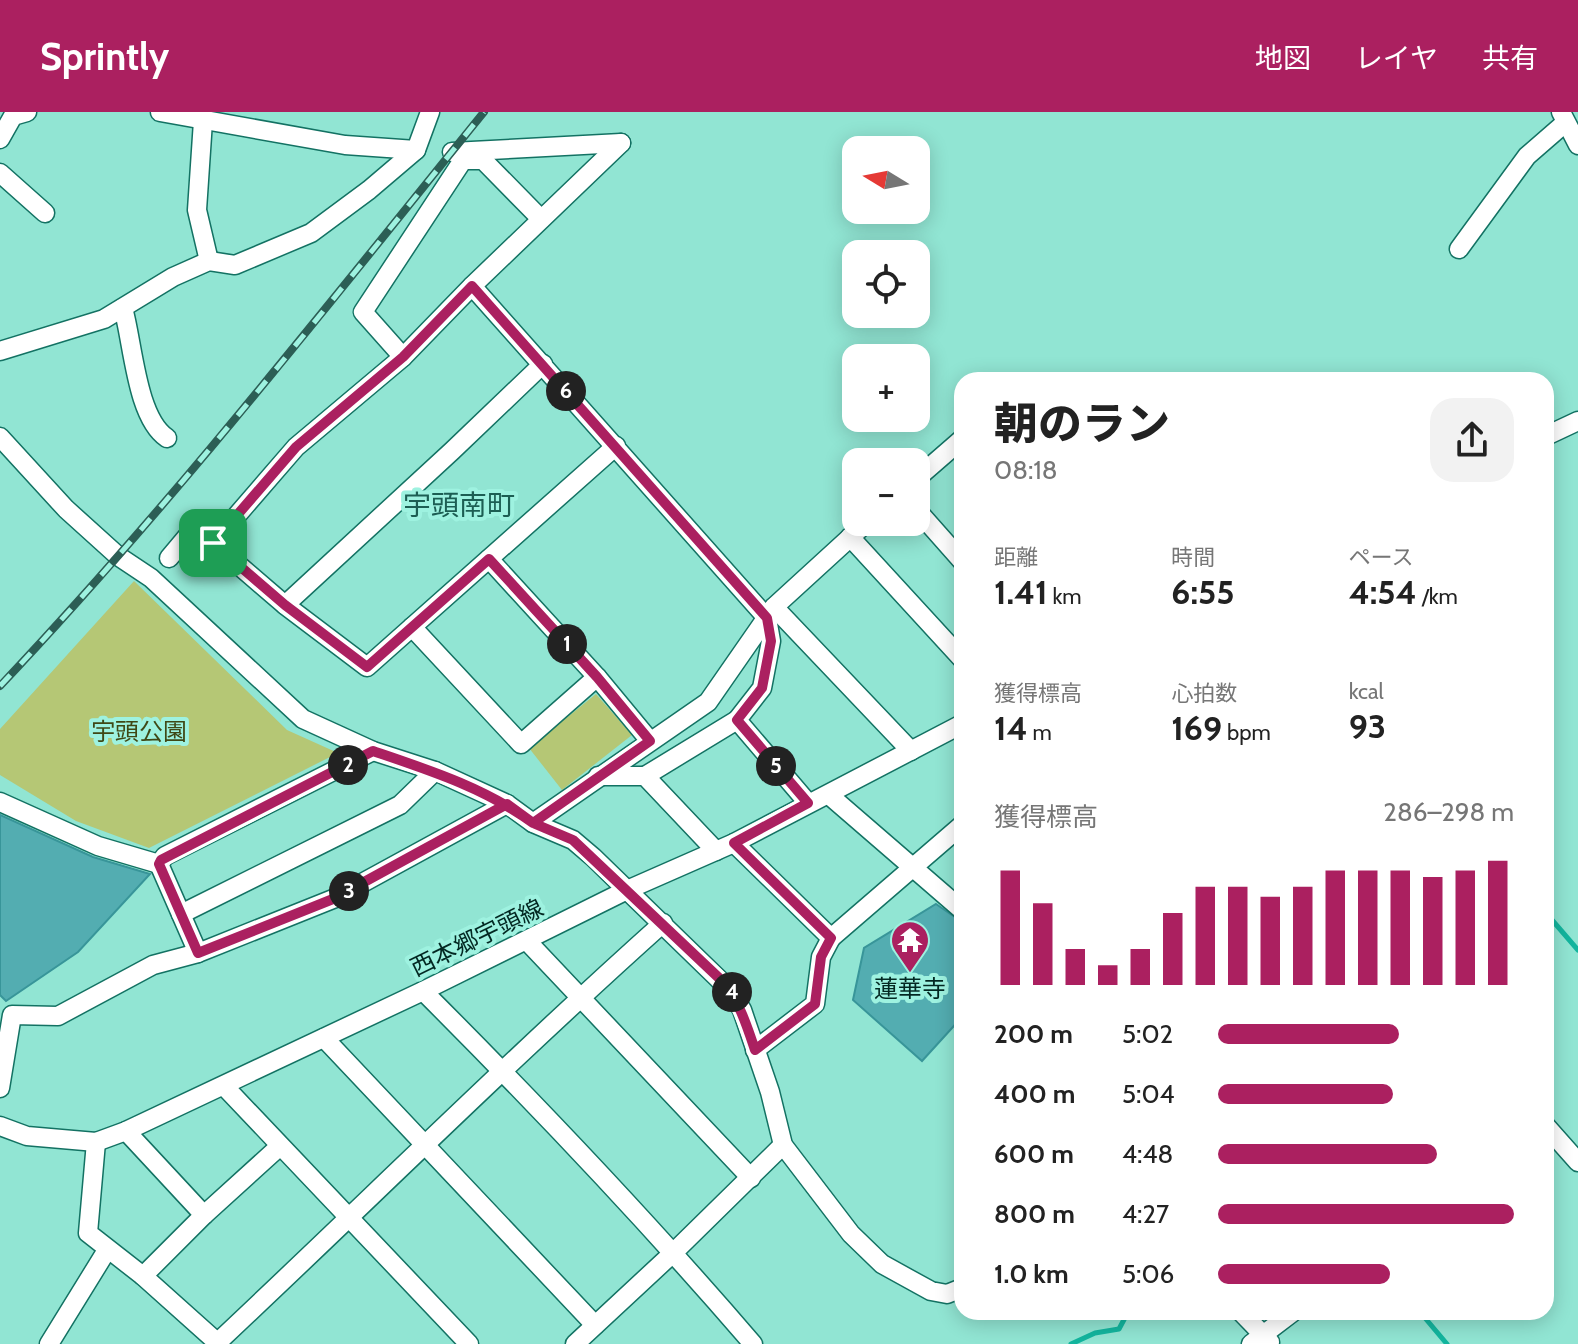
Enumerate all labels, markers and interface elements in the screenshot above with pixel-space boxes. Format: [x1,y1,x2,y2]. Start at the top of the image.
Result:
text: Sprintly [40,33,169,80]
text: 地図 [1255,41,1311,75]
text: レイヤ [1355,41,1438,75]
text: 共有 [1482,41,1538,75]
north arrow [842,136,930,224]
map controls [842,136,930,536]
button: locate [842,240,930,328]
button: + [842,344,930,432]
pin: 6 [546,371,586,411]
text: 6 [560,377,572,404]
text: 朝のラン [994,397,1170,450]
button: share [1430,398,1514,482]
button: − [842,448,930,536]
text: 08:18 [994,454,1058,486]
district label: 宇頭南町 [403,488,515,522]
pin [179,509,247,577]
icon: arrive [191,521,235,565]
text: 距離 [994,544,1038,571]
text: 時間 [1171,544,1215,571]
text: ペース [1349,544,1414,571]
text: 1.41 [994,571,1047,613]
text: 6:55 [1171,571,1235,613]
text: 4:54 [1349,571,1417,613]
text: km [1047,583,1082,610]
text: /km [1417,583,1458,610]
pin: 1 [547,624,587,664]
text: 1 [563,630,571,657]
text: kcal [1349,678,1384,705]
text: 獲得標高 [994,680,1082,707]
text: 心拍数 [1171,680,1237,707]
text: 93 [1349,705,1386,747]
text: 14 [994,707,1028,749]
text: 169 [1171,707,1222,749]
park label: 宇頭公園 [91,717,187,746]
text: m [1028,719,1052,746]
text: bpm [1222,719,1271,746]
pin: 2 [328,745,368,785]
pin: 5 [756,746,796,786]
text: 2 [342,751,354,778]
text: 5 [770,752,782,779]
text: 286–298 m [1383,796,1514,828]
text: 獲得標高 [994,801,1098,833]
pin: 3 [329,871,369,911]
text: 3 [343,877,355,904]
street label: 西本郷宇頭線 [406,893,548,982]
temple icon: 蓮華寺 [889,919,931,974]
pin: 4 [712,972,752,1012]
place label: 蓮華寺 [874,974,946,1003]
text: 4 [725,978,739,1005]
text: 200 m [994,1018,1073,1050]
text: 5:02 [1122,1018,1173,1050]
text: 400 m [994,1078,1075,1110]
text: 5:04 [1122,1078,1175,1110]
text: 600 m [994,1138,1074,1170]
text: 4:48 [1122,1138,1173,1170]
text: 800 m [994,1198,1075,1230]
text: 4:27 [1122,1198,1169,1230]
text: 1.0 km [994,1258,1069,1290]
text: 5:06 [1122,1258,1174,1290]

